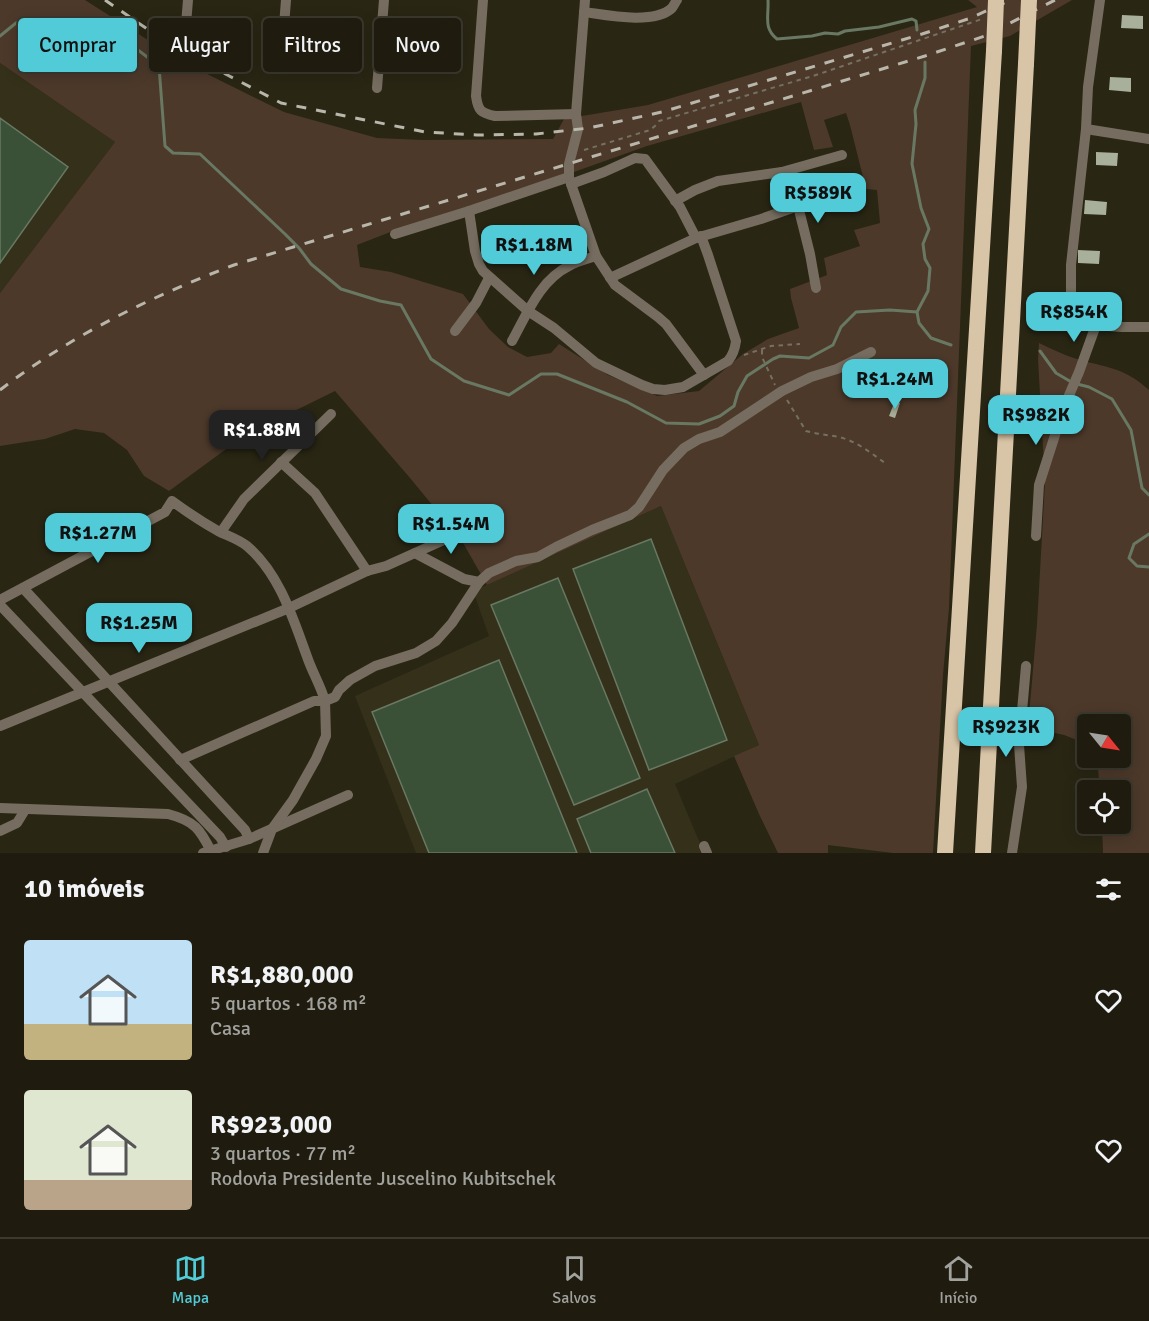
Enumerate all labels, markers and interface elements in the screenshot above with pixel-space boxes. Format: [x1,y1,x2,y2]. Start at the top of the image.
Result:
chip: Comprar [18,18,137,72]
chip: Alugar [149,18,251,72]
chip: Filtros [263,18,362,72]
chip: Novo [374,18,461,72]
pin: R$589K [769,173,867,224]
text: R$589K [784,180,852,205]
pin: R$1.18M [479,225,589,276]
text: R$1.18M [495,232,573,257]
pin: R$854K [1025,292,1123,343]
text: R$854K [1040,299,1108,324]
pin: R$1.24M [840,359,950,410]
text: R$1.24M [856,366,934,391]
pin: R$982K [987,395,1085,446]
text: R$982K [1002,402,1070,427]
pin: R$1.88M [207,410,317,461]
text: R$1.88M [223,417,301,442]
pin: R$1.54M [396,504,506,555]
text: R$1.54M [412,511,490,536]
pin: R$1.27M [43,513,153,564]
text: R$1.27M [59,520,137,545]
pin: R$1.25M [84,603,194,654]
text: R$1.25M [100,610,178,635]
pin: R$923K [957,707,1055,758]
text: R$923K [972,714,1040,739]
north arrow [1077,714,1131,768]
map controls [1077,714,1131,834]
button: locate [1077,780,1131,834]
text: 10 imóveis [24,873,144,905]
icon: filters [1092,873,1125,906]
text: R$1,880,000 [210,959,354,991]
icon: home [72,964,144,1036]
icon: heart [1092,984,1125,1017]
text: 5 quartos · 168 m² [210,991,367,1016]
text: Casa [210,1016,251,1041]
text: R$923,000 [210,1109,332,1141]
icon: home [72,1114,144,1186]
icon: heart [1092,1134,1125,1167]
text: 3 quartos · 77 m² [210,1141,356,1166]
text: Rodovia Presidente Juscelino Kubitschek [210,1166,556,1191]
tab: Mapa [172,1252,209,1308]
tab: Salvos [552,1252,596,1308]
tab: Início [939,1252,977,1308]

